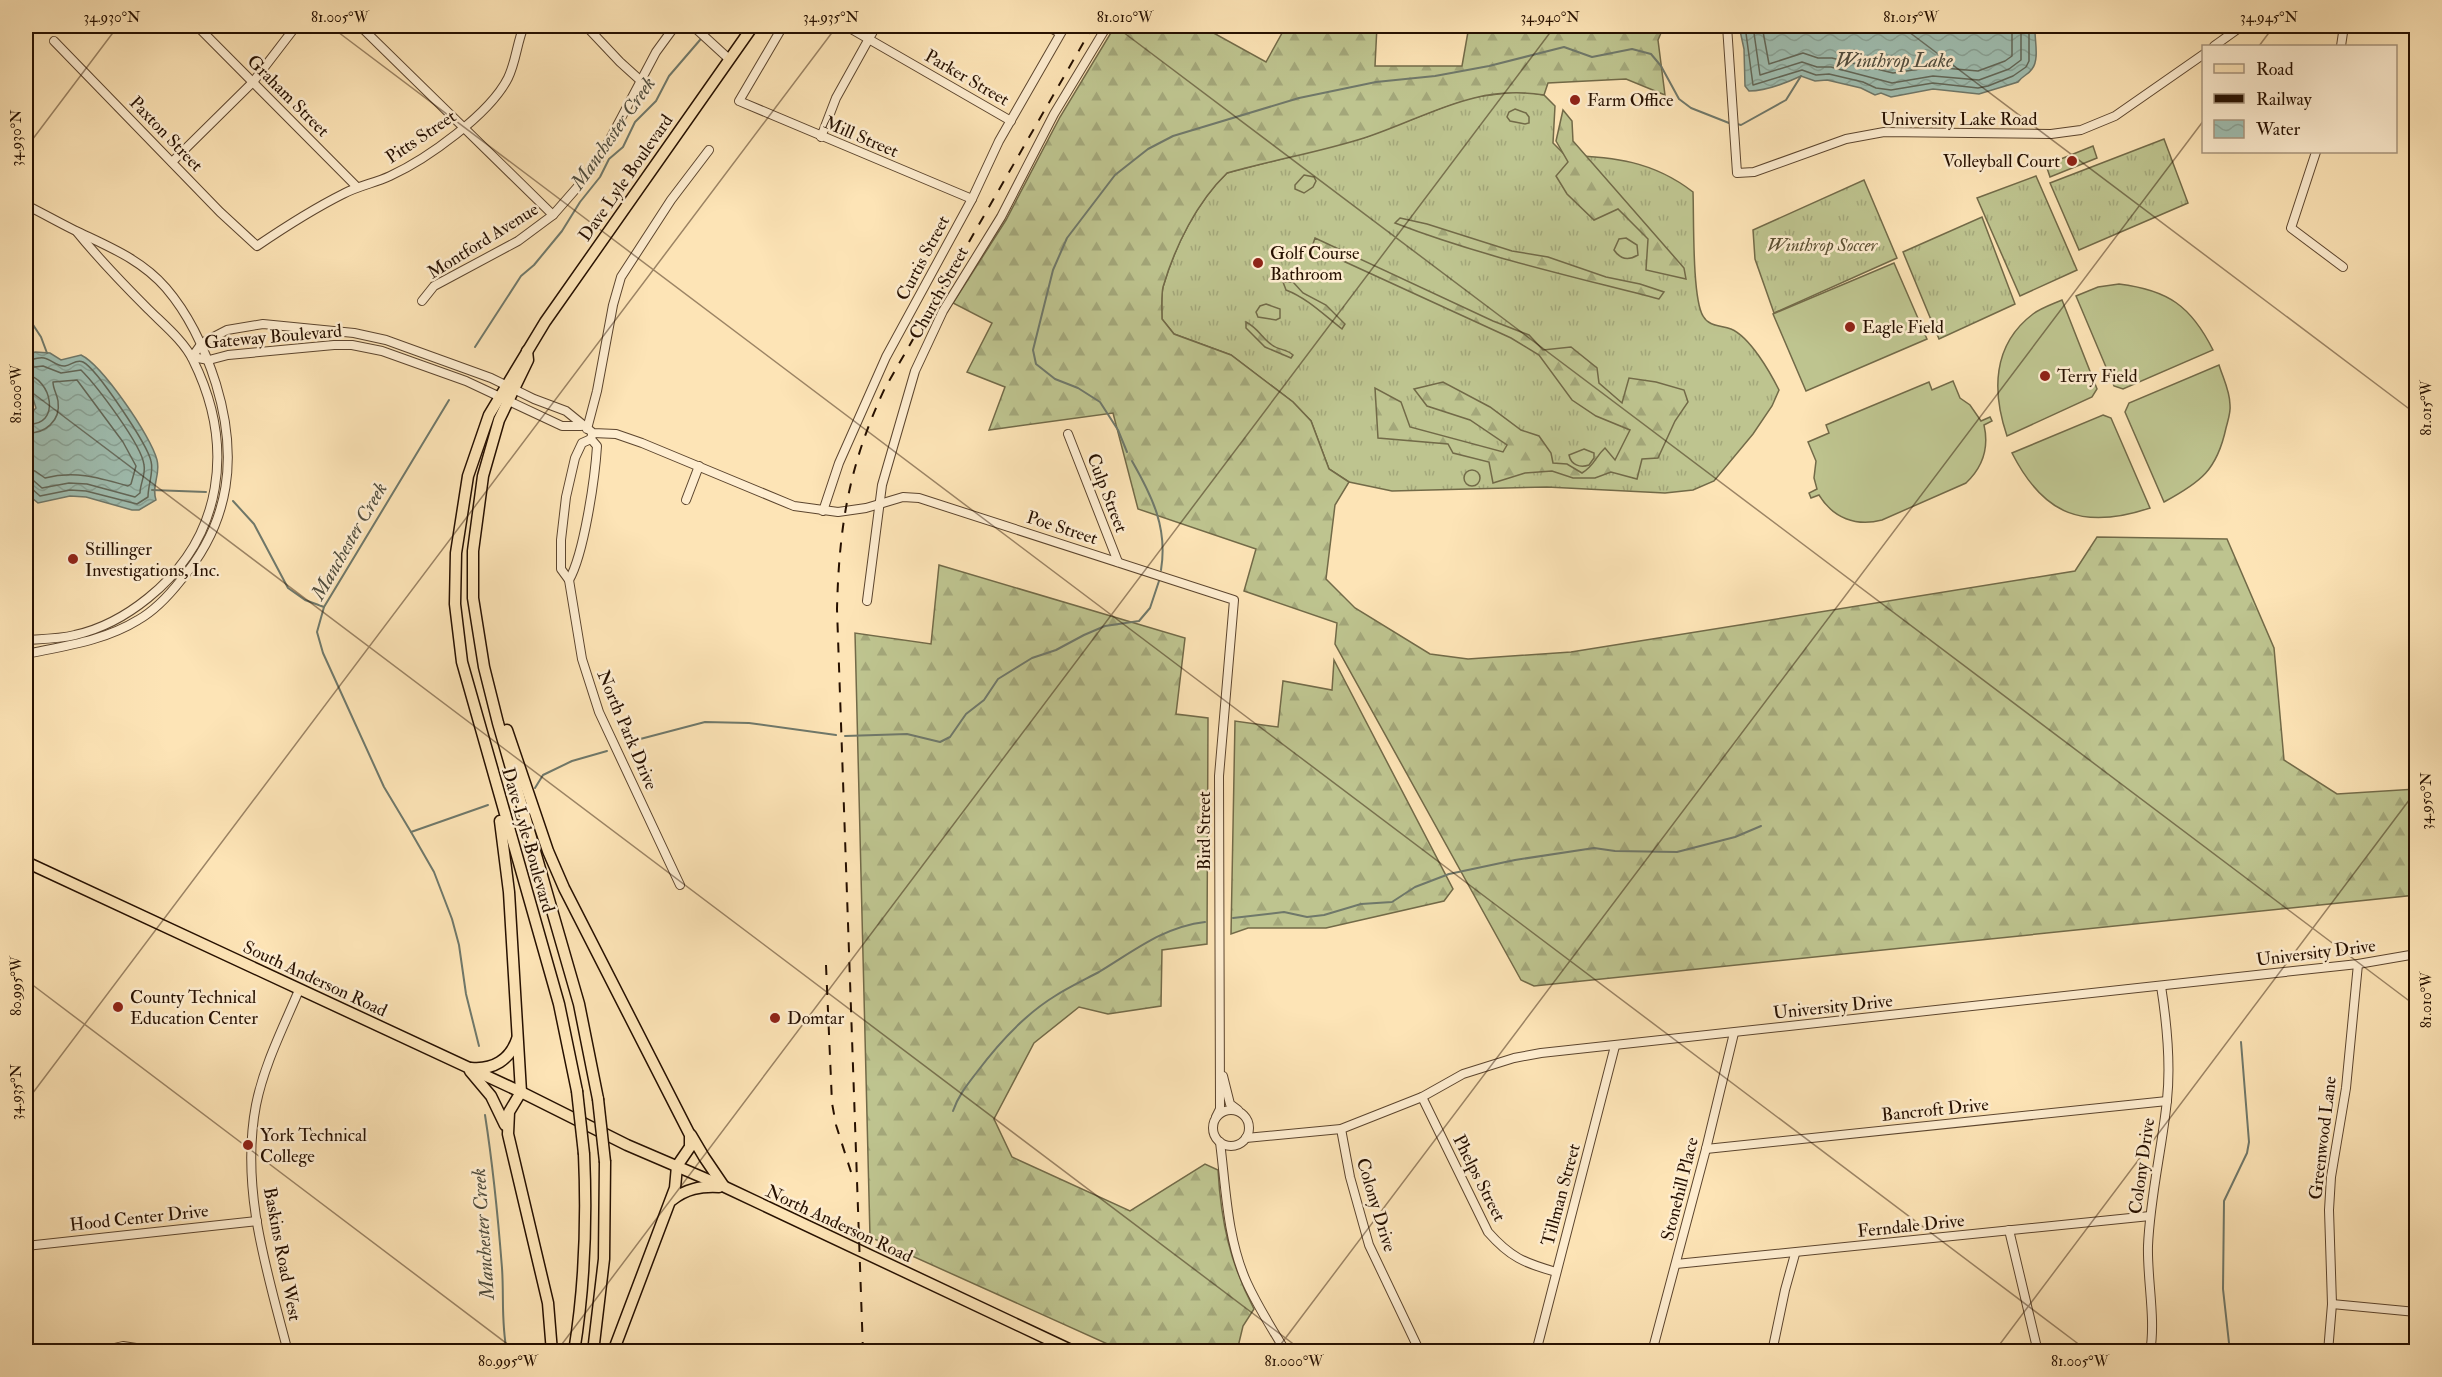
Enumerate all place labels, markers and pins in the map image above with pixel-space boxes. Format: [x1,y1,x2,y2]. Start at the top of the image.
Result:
place label: Farm Office [1587,89,1674,112]
marker: Farm Office [1568,93,1582,107]
place label: Volleyball Court [1943,150,2060,173]
marker: Volleyball Court [2065,154,2079,168]
place label: Golf Course Bathroom [1270,242,1360,286]
marker: Golf Course Bathroom [1251,256,1265,270]
place label: Eagle Field [1862,316,1944,339]
marker: Eagle Field [1843,320,1857,334]
place label: Terry Field [2057,365,2138,388]
marker: Terry Field [2038,369,2052,383]
place label: Stillinger Investigations, Inc. [85,538,219,582]
marker: Stillinger Investigations, Inc. [66,552,80,566]
place label: County Technical Education Center [130,986,258,1030]
marker: County Technical Education Center [111,1000,125,1014]
place label: Domtar [787,1007,844,1030]
marker: Domtar [768,1011,782,1025]
place label: York Technical College [260,1124,367,1168]
marker: York Technical College [241,1138,255,1152]

